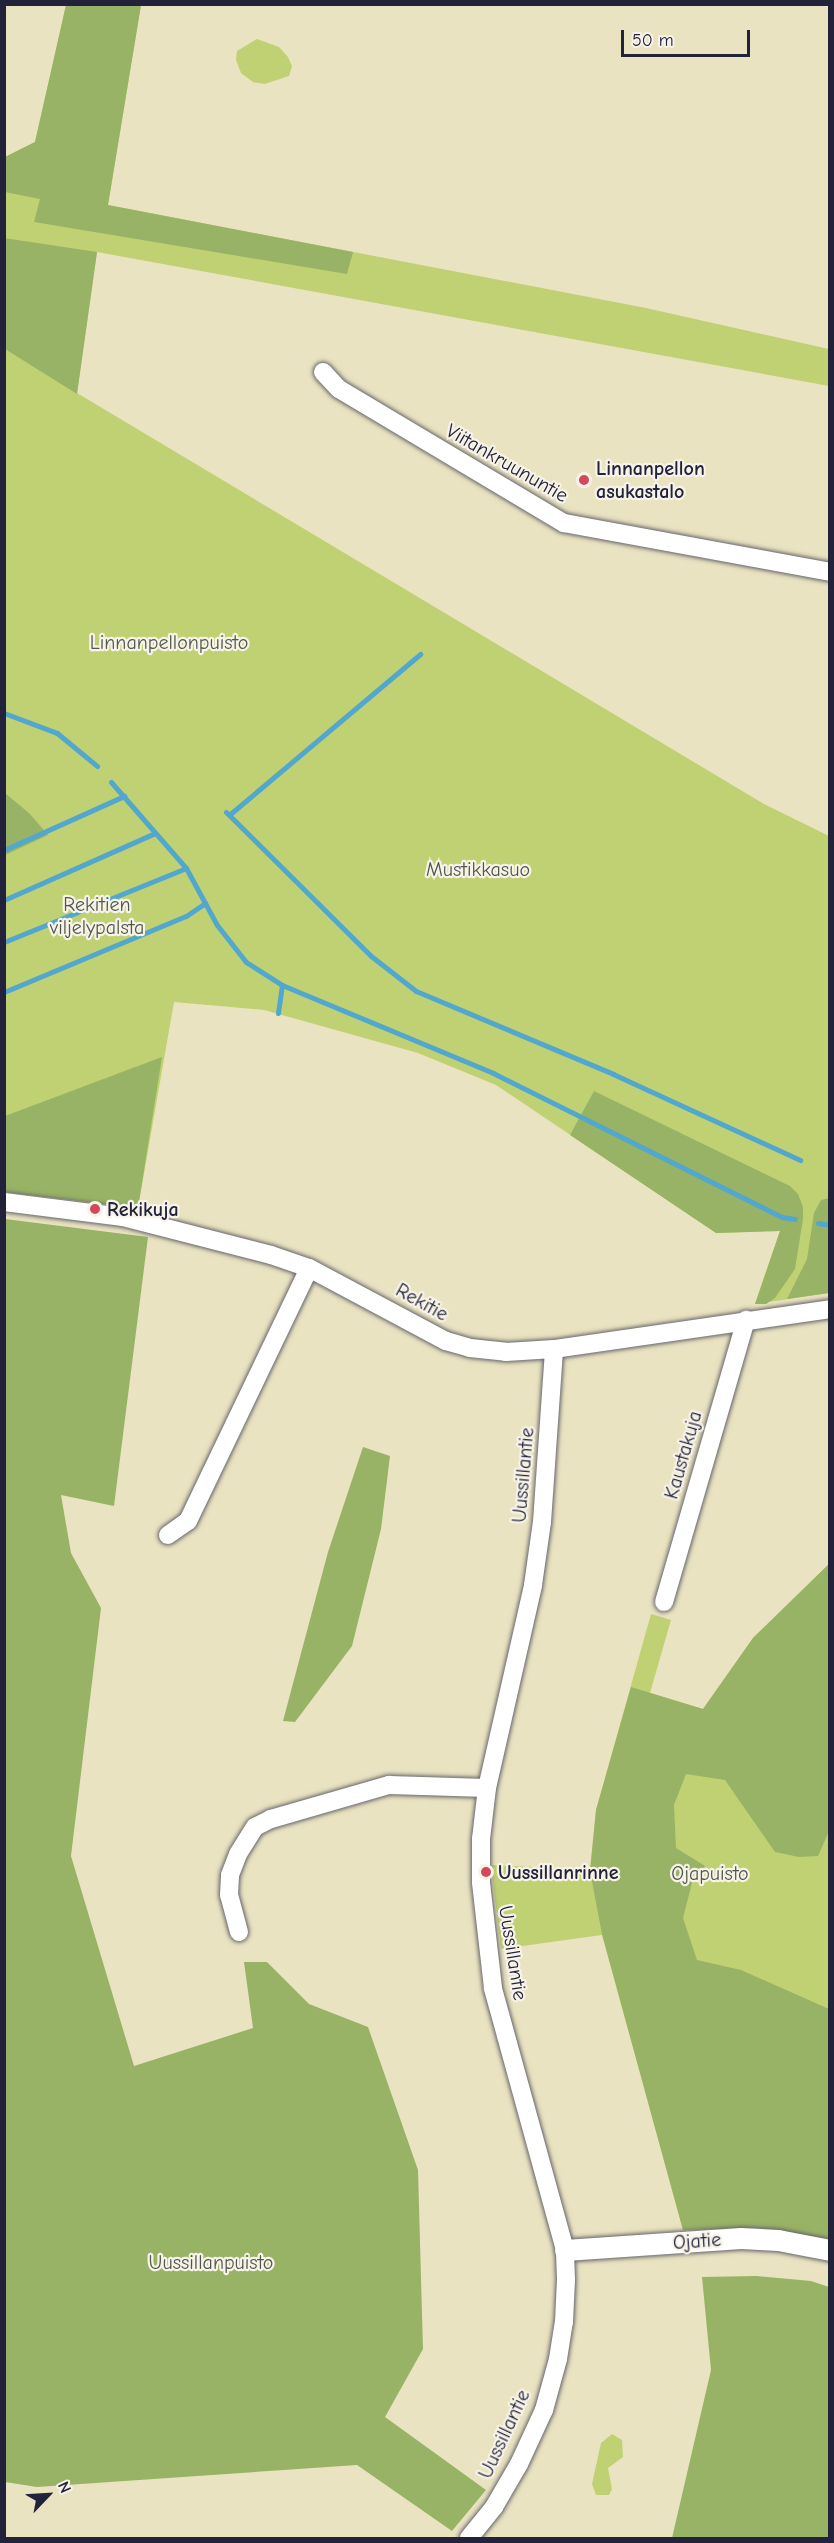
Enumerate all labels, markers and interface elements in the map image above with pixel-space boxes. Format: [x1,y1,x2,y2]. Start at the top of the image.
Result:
scale bar [624,18,753,56]
text: 50 m [632,30,674,51]
street label: Viitankruununtie [442,418,572,508]
place label: Linnanpellon asukastalo [596,456,705,503]
marker: Linnanpellon asukastalo [577,473,591,487]
park label: Linnanpellonpuisto [90,630,248,654]
park label: Mustikkasuo [426,857,530,881]
park label: Rekitien viljelypalsta [50,893,144,940]
place label: Rekikuja [107,1197,179,1221]
marker: Rekikuja [88,1202,102,1216]
street label: Rekitie [392,1278,452,1326]
street label: Kaustakuja [659,1408,707,1502]
street label: Uussillantie [507,1426,539,1524]
place label: Uussillanrinne [498,1860,619,1884]
park label: Ojapuisto [671,1861,749,1885]
marker: Uussillanrinne [479,1865,493,1879]
street label: Uussillantie [494,1904,532,2002]
street label: Ojatie [672,2227,722,2255]
park label: Uussillanpuisto [149,2250,273,2274]
street label: Uussillantie [473,2386,535,2482]
north arrow [18,2465,78,2525]
text: N [54,2479,75,2496]

